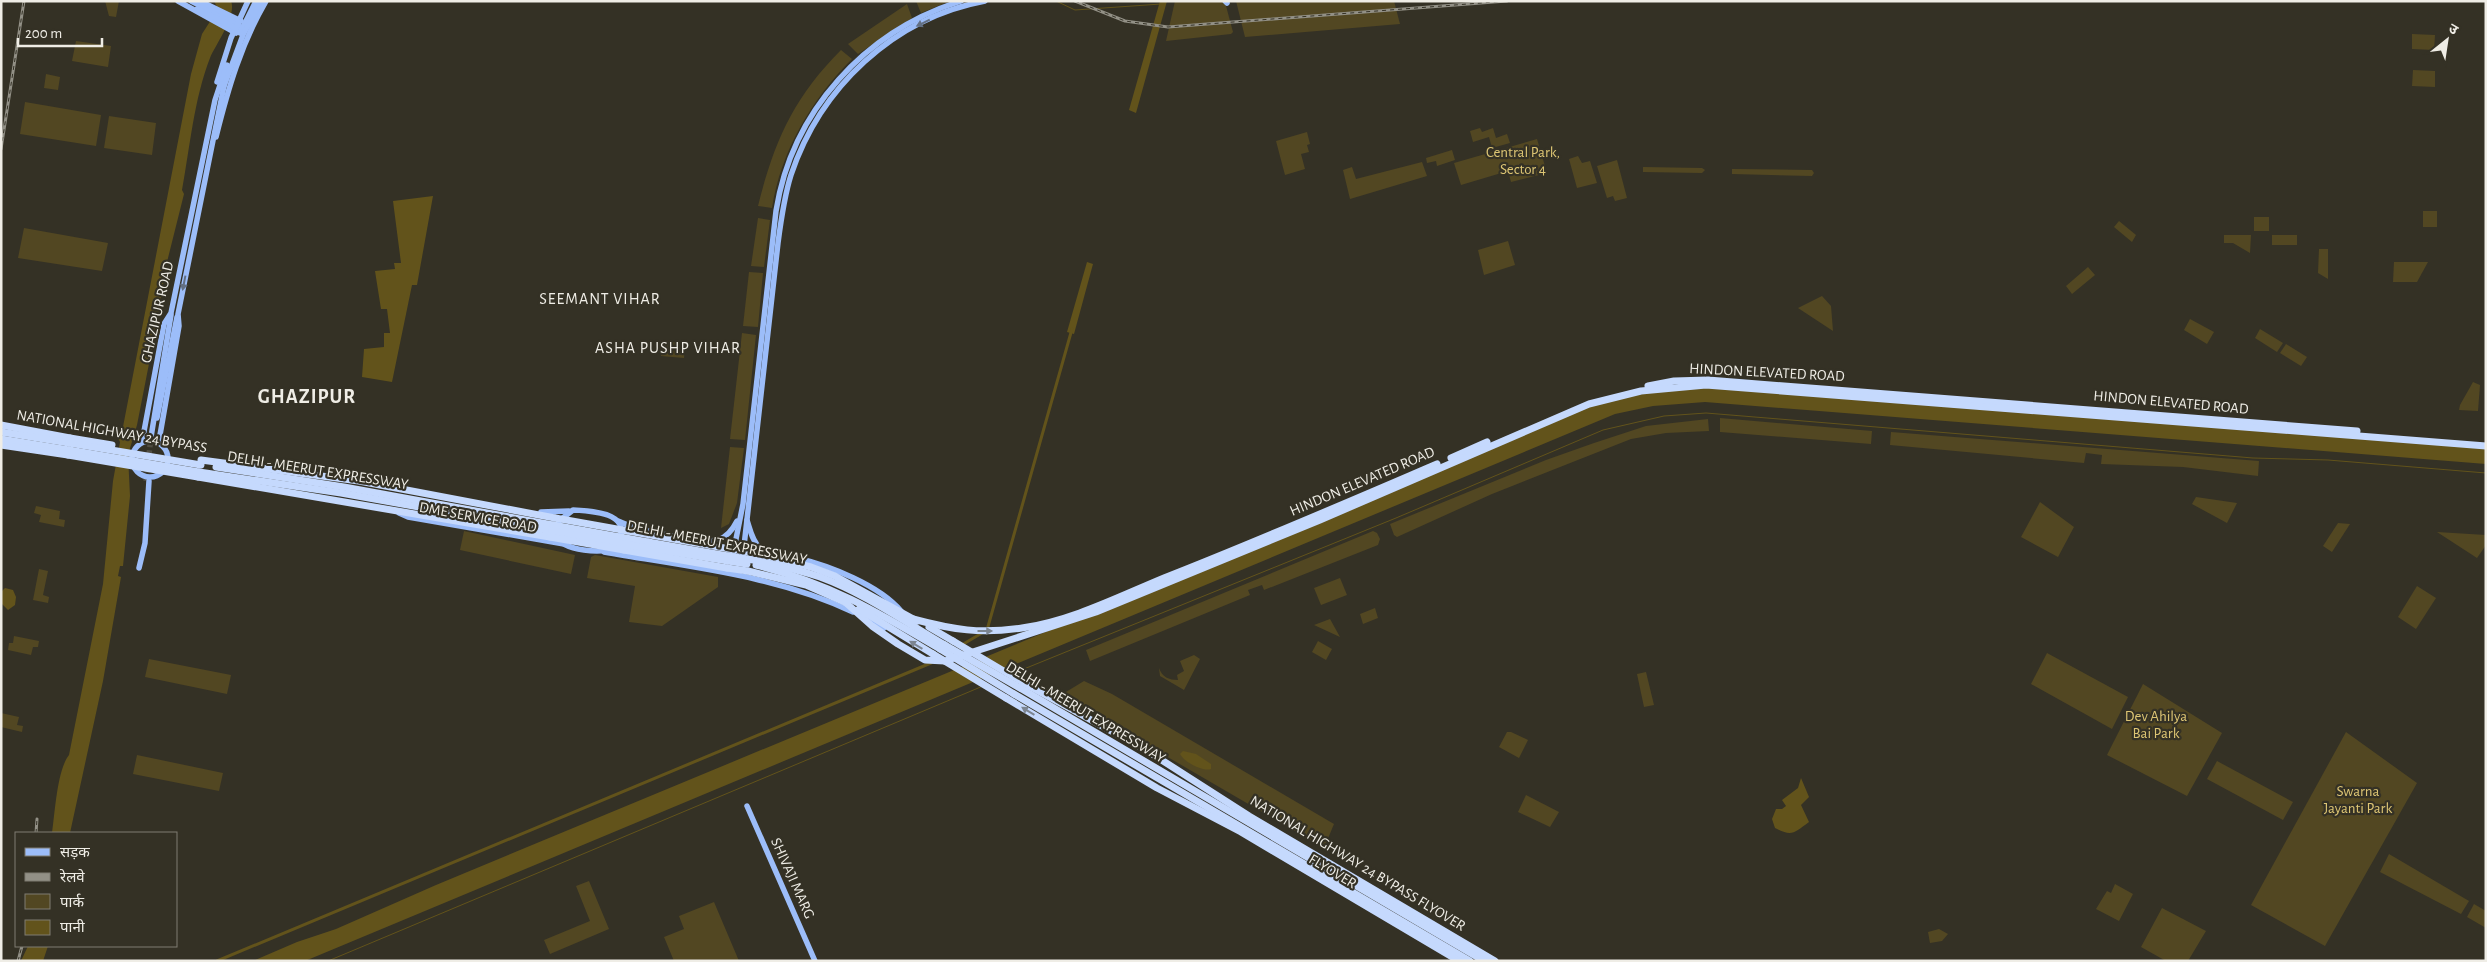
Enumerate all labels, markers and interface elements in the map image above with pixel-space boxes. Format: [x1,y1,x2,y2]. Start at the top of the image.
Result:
scale bar [18,15,101,47]
north arrow [2422,15,2472,65]
one-way arrow [916,19,930,27]
text: उ [2446,21,2461,38]
text: 200 m [25,26,62,41]
park label: Central Park, Sector 4 [1486,145,1560,177]
street label: GHAZIPUR ROAD [139,260,177,364]
one-way arrow [180,276,188,291]
district label: SEEMANT VIHAR [539,291,661,307]
district label: ASHA PUSHP VIHAR [595,340,741,356]
street label: HINDON ELEVATED ROAD [1689,361,1845,384]
district label: GHAZIPUR [258,387,356,407]
street label: HINDON ELEVATED ROAD [2093,388,2249,417]
street label: NATIONAL HIGHWAY 24 BYPASS [15,407,208,456]
street label: HINDON ELEVATED ROAD [1288,444,1437,519]
street label: DELHI - MEERUT EXPRESSWAY [226,449,410,492]
street label: DME SERVICE ROAD [418,500,538,535]
street label: DELHI - MEERUT EXPRESSWAY [626,518,808,567]
one-way arrow [977,627,993,635]
one-way arrow [910,640,923,649]
street label: DELHI - MEERUT EXPRESSWAY [1003,659,1168,766]
one-way arrow [1022,707,1035,716]
park label: Dev Ahilya Bai Park [2125,709,2187,741]
park label: Swarna Jayanti Park [2324,784,2392,816]
street label: NATIONAL HIGHWAY 24 BYPASS FLYOVER [1247,791,1469,935]
legend [15,832,178,947]
street label: SHIVAJI MARG [768,836,817,921]
text: सड़क [60,845,90,860]
street label: FLYOVER [1306,850,1360,892]
text: रेलवे [59,868,85,885]
text: पार्क [60,893,84,910]
text: पानी [60,919,86,935]

